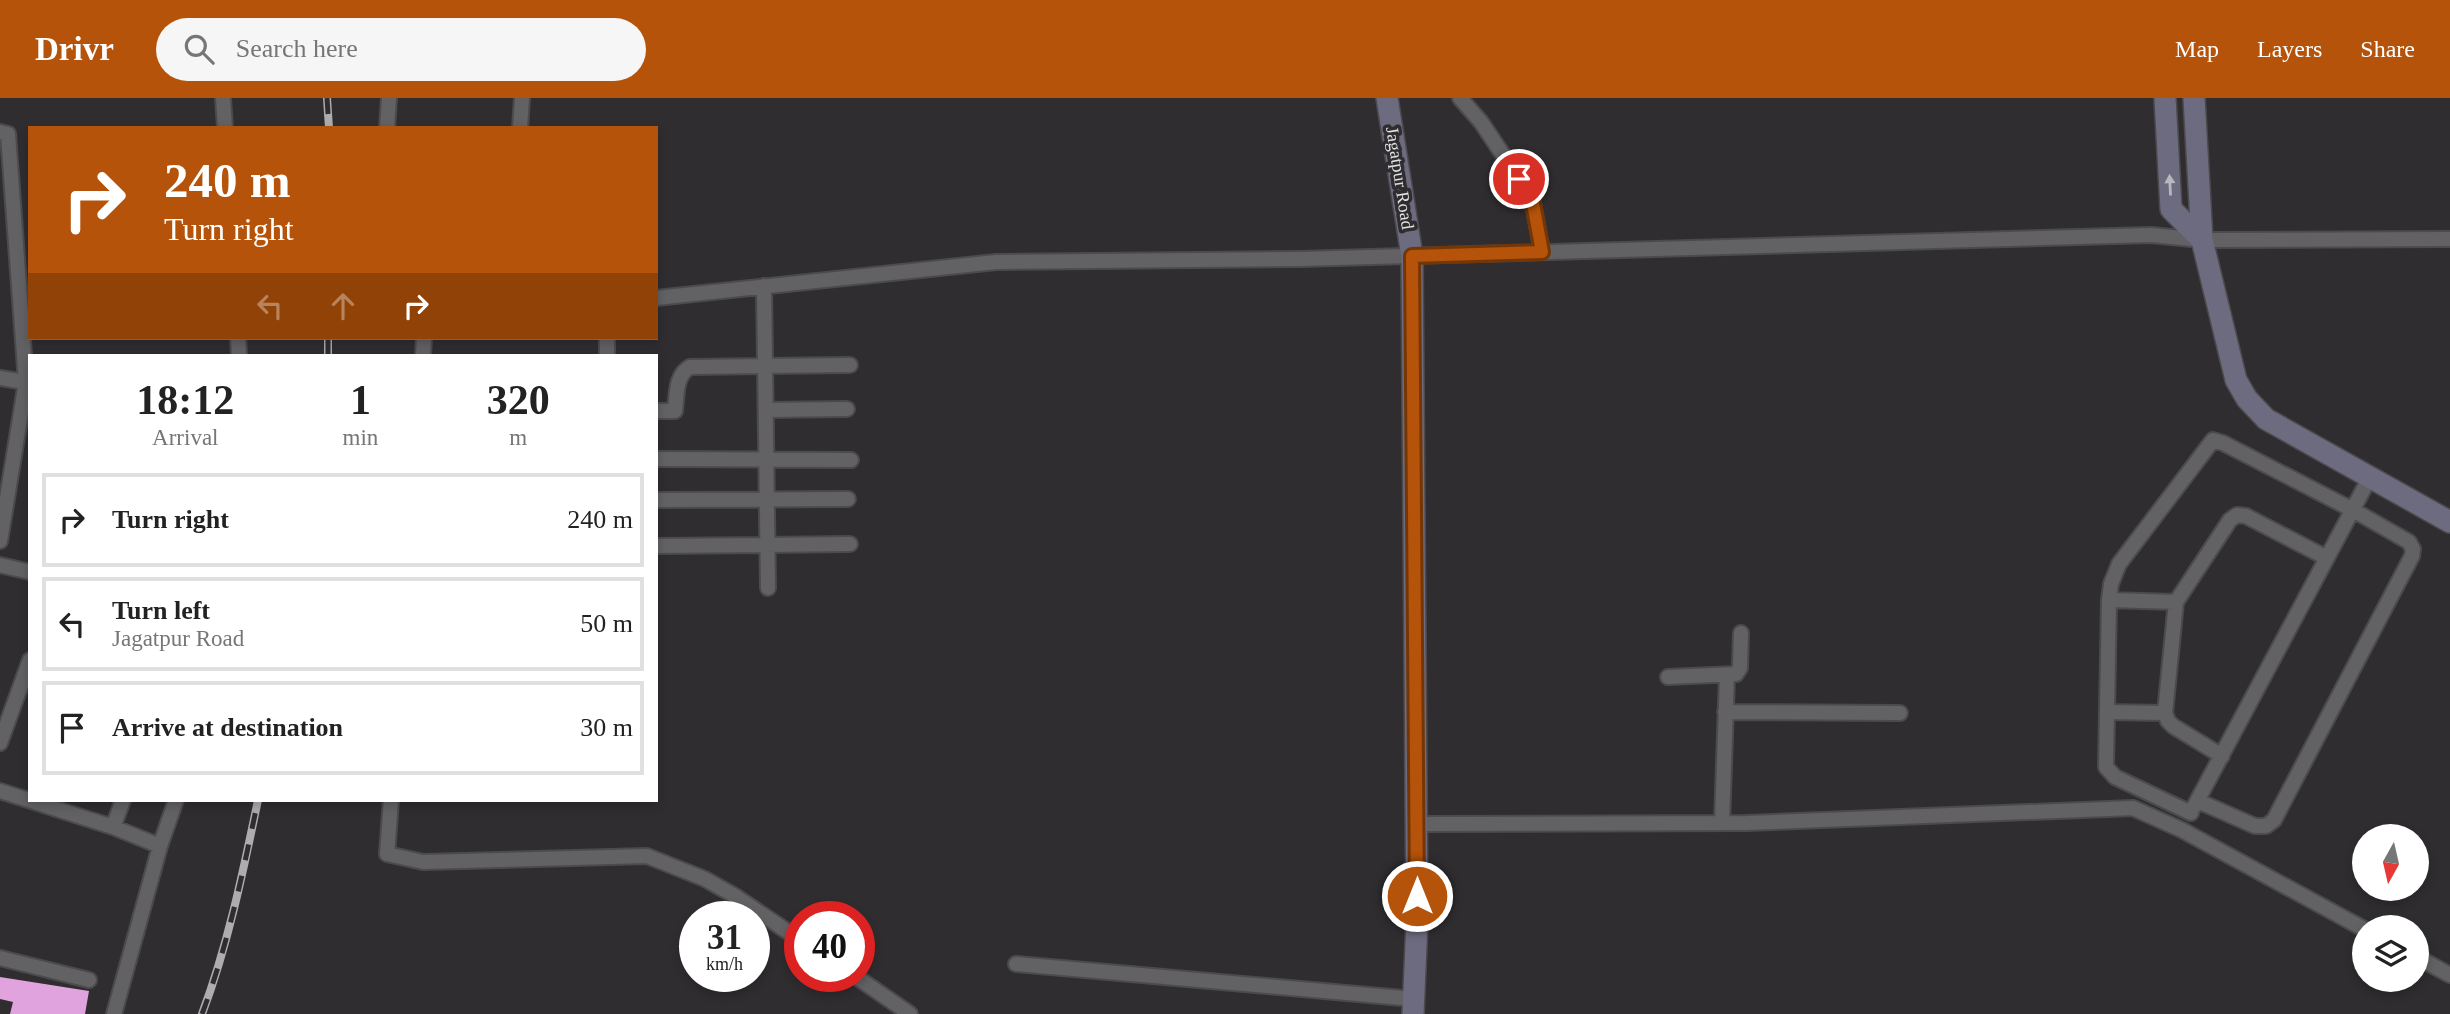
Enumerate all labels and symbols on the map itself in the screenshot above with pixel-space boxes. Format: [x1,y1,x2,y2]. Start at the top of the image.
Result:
street label: Jagatpur Road [1382,125,1418,231]
pin [1489,149,1549,209]
one-way arrow [2164,174,2175,196]
north arrow [2352,824,2429,901]
position arrow [1380,859,1454,933]
speed limit sign: 40 [784,901,875,992]

